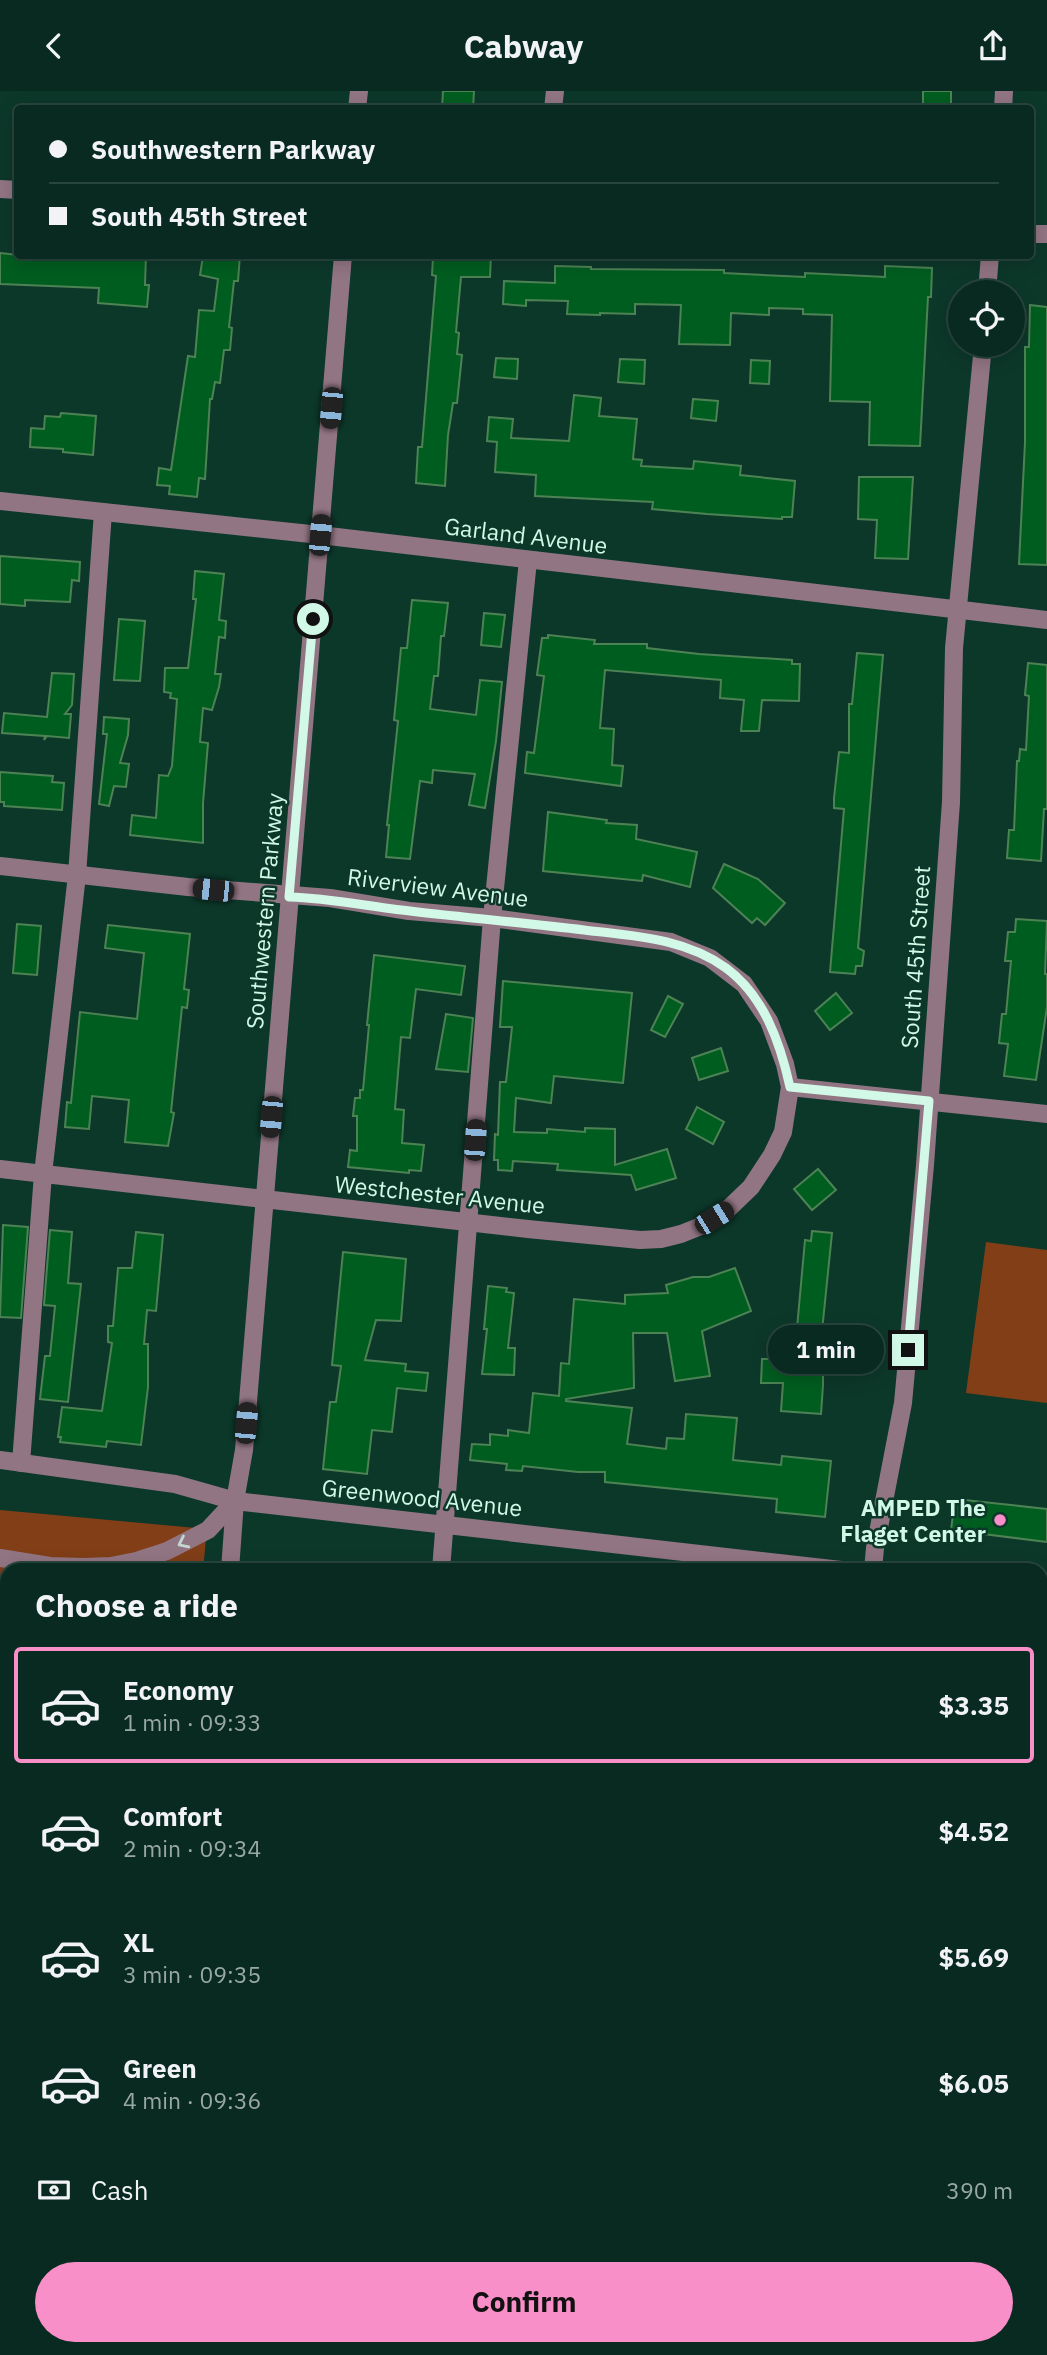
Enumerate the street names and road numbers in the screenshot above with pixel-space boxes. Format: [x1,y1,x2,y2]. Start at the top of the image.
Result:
street label: Garland Avenue [443,510,609,560]
street label: Southwestern Parkway [239,791,289,1030]
street label: Riverview Avenue [346,861,530,913]
street label: South 45th Street [894,865,936,1049]
street label: Westchester Avenue [333,1168,547,1220]
street label: Greenwood Avenue [320,1472,524,1522]

